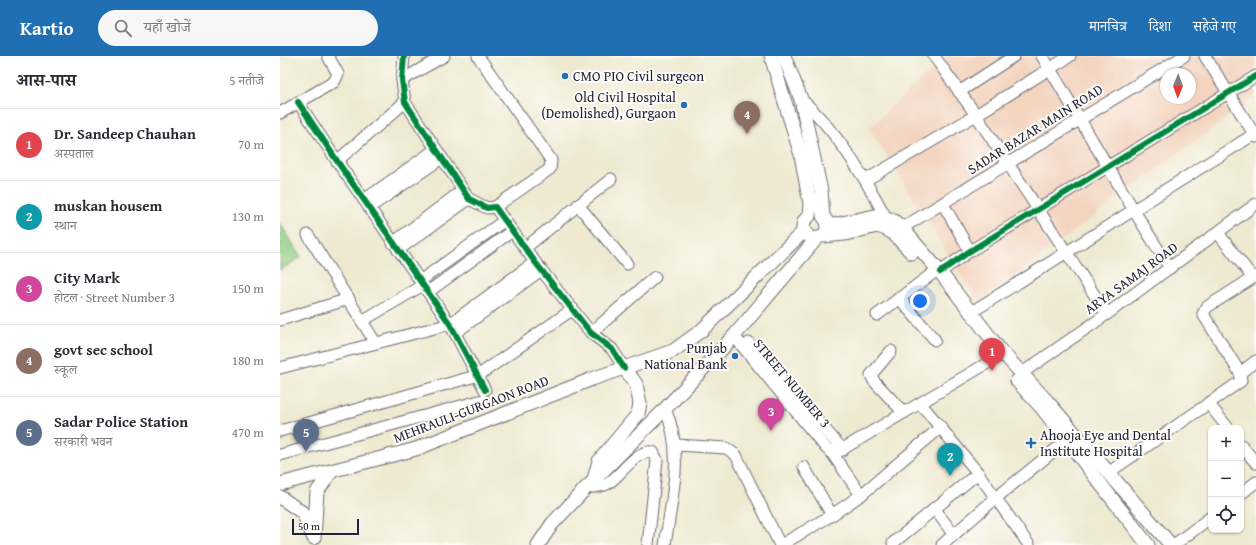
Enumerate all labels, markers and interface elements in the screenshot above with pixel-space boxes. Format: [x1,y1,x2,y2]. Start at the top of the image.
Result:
search box [98,10,378,46]
text: Kartio [20,14,74,42]
text: यहाँ खोजें [144,16,191,37]
text: मानचित्र [1089,16,1127,36]
text: दिशा [1149,16,1171,36]
text: सहेजे गए [1193,16,1236,36]
icon: search [112,17,134,39]
place label: CMO PIO Civil surgeon [573,66,704,86]
text: आस-पास [16,67,76,92]
north arrow [1160,68,1196,104]
text: 5 नतीजे [229,71,264,90]
marker: CMO PIO Civil surgeon [560,71,570,81]
street label: SADAR BAZAR MAIN ROAD [963,79,1107,179]
place label: Old Civil Hospital (Demolished), Gurgaon [541,87,676,123]
marker: Old Civil Hospital (Demolished), Gurgaon [679,100,689,110]
pin: 4 [734,101,760,134]
text: Dr. Sandeep Chauhan [54,123,196,144]
text: 1 [26,135,32,154]
text: 70 m [238,135,264,154]
text: अस्पताल [54,144,94,163]
text: muskan housem [54,195,162,216]
text: 2 [26,207,32,226]
text: 130 m [232,207,264,226]
text: स्थान [54,216,77,235]
street label: ARYA SAMAJ ROAD [1080,237,1182,319]
text: City Mark [54,267,120,288]
text: 3 [26,279,32,298]
text: 150 m [232,279,264,298]
text: होटल · Street Number 3 [54,288,175,307]
your location [910,291,930,311]
street label: STREET NUMBER 3 [750,335,834,431]
place label: Punjab National Bank [644,338,728,374]
pin: 1 [979,338,1005,371]
text: govt sec school [54,339,153,360]
text: 4 [26,351,32,370]
text: 180 m [232,351,264,370]
marker: Punjab National Bank [730,351,740,361]
text: स्कूल [54,360,77,379]
street label: MEHRAULI-GURGAON ROAD [390,370,552,448]
pin: 3 [758,398,784,431]
text: Sadar Police Station [54,411,188,432]
pin: 5 [293,419,319,452]
text: 5 [26,423,32,442]
text: 470 m [232,423,264,442]
place label: Ahooja Eye and Dental Institute Hospital [1040,425,1171,461]
map controls [1208,425,1244,533]
button: + [1208,425,1244,461]
text: सरकारी भवन [54,432,112,451]
marker: Ahooja Eye and Dental Institute Hospital [1025,437,1037,449]
pin: 2 [937,443,963,476]
button: − [1208,461,1244,497]
button: locate [1208,497,1244,533]
scale bar [292,517,359,536]
text: 50 m [298,518,320,534]

